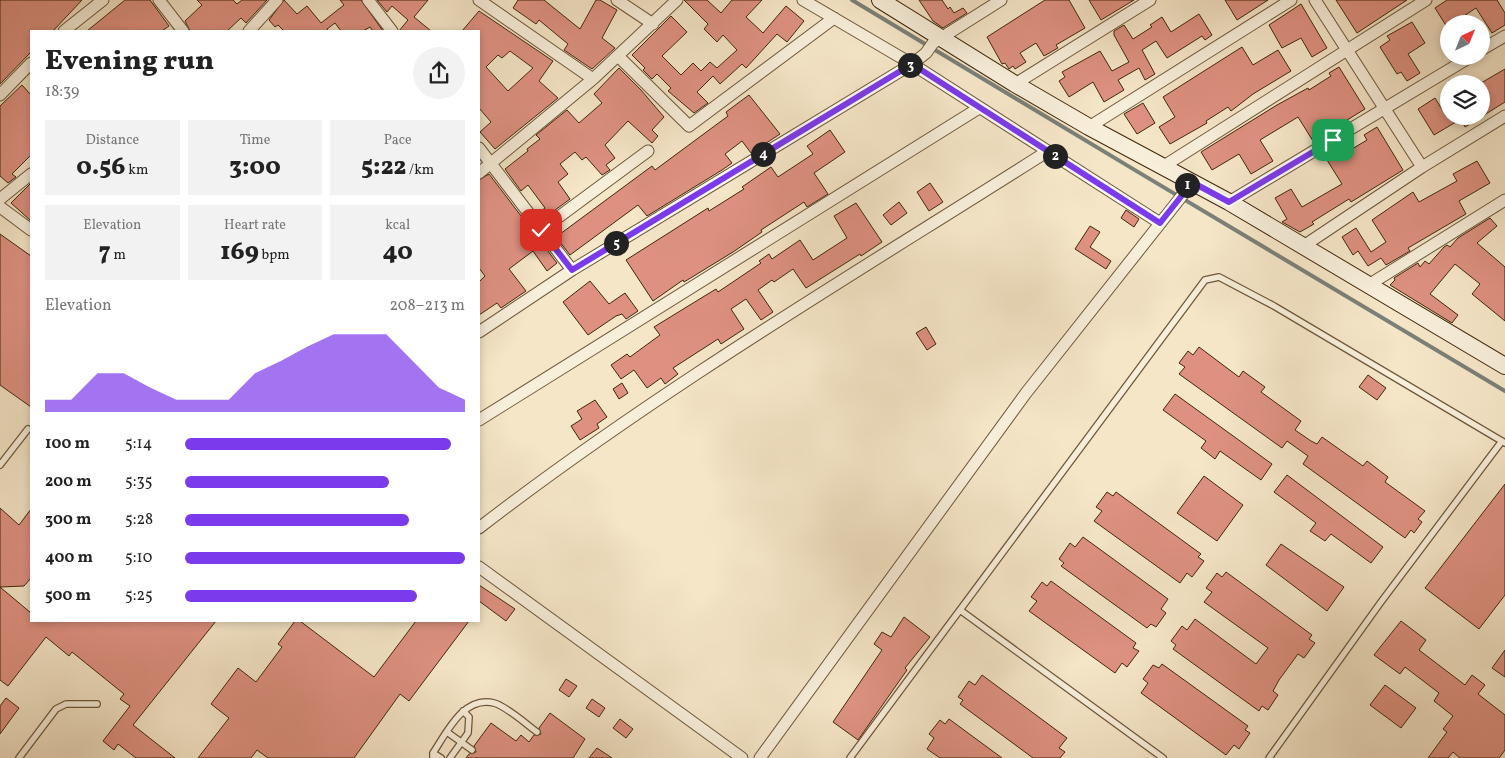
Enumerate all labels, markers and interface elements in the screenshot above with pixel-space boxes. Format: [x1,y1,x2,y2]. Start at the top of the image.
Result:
north arrow [1440,15,1490,65]
map controls [1440,15,1490,125]
text: Evening run [45,42,214,81]
button: share [413,47,465,99]
pin: 3 [898,52,922,78]
text: 3 [907,56,914,75]
button: layers [1440,75,1490,125]
text: 18:39 [45,81,79,103]
pin [1312,119,1354,161]
icon: arrive [1319,126,1347,154]
text: Distance [86,131,139,150]
text: Time [240,131,270,150]
text: Pace [384,131,412,150]
pin: 4 [750,142,776,166]
pin: 2 [1042,144,1068,168]
text: 4 [759,145,768,164]
text: 2 [1052,147,1059,166]
text: 0.56 [76,150,126,185]
text: 3:00 [229,150,281,185]
text: 5:22 [361,150,406,185]
text: km [126,161,148,180]
text: /km [406,161,434,180]
pin: 1 [1174,172,1200,198]
text: 1 [1185,176,1190,195]
pin [520,209,562,251]
text: Elevation [83,216,141,235]
text: Heart rate [224,216,286,235]
text: kcal [385,216,410,235]
icon: check [527,216,555,244]
pin: 5 [604,230,628,256]
text: 5 [613,234,620,253]
text: 7 [99,235,111,270]
text: 169 [220,235,259,270]
text: 40 [383,235,413,270]
text: m [111,246,126,265]
text: bpm [259,246,290,265]
text: Elevation [45,295,112,317]
text: 208–213 m [389,295,465,317]
text: 100 m [45,433,90,455]
text: 5:14 [125,433,152,455]
text: 200 m [45,471,92,493]
text: 5:35 [125,471,152,493]
text: 300 m [45,509,91,531]
text: 5:28 [125,509,153,531]
text: 400 m [45,547,93,569]
text: 5:10 [125,547,152,569]
text: 500 m [45,585,91,607]
text: 5:25 [125,585,153,607]

